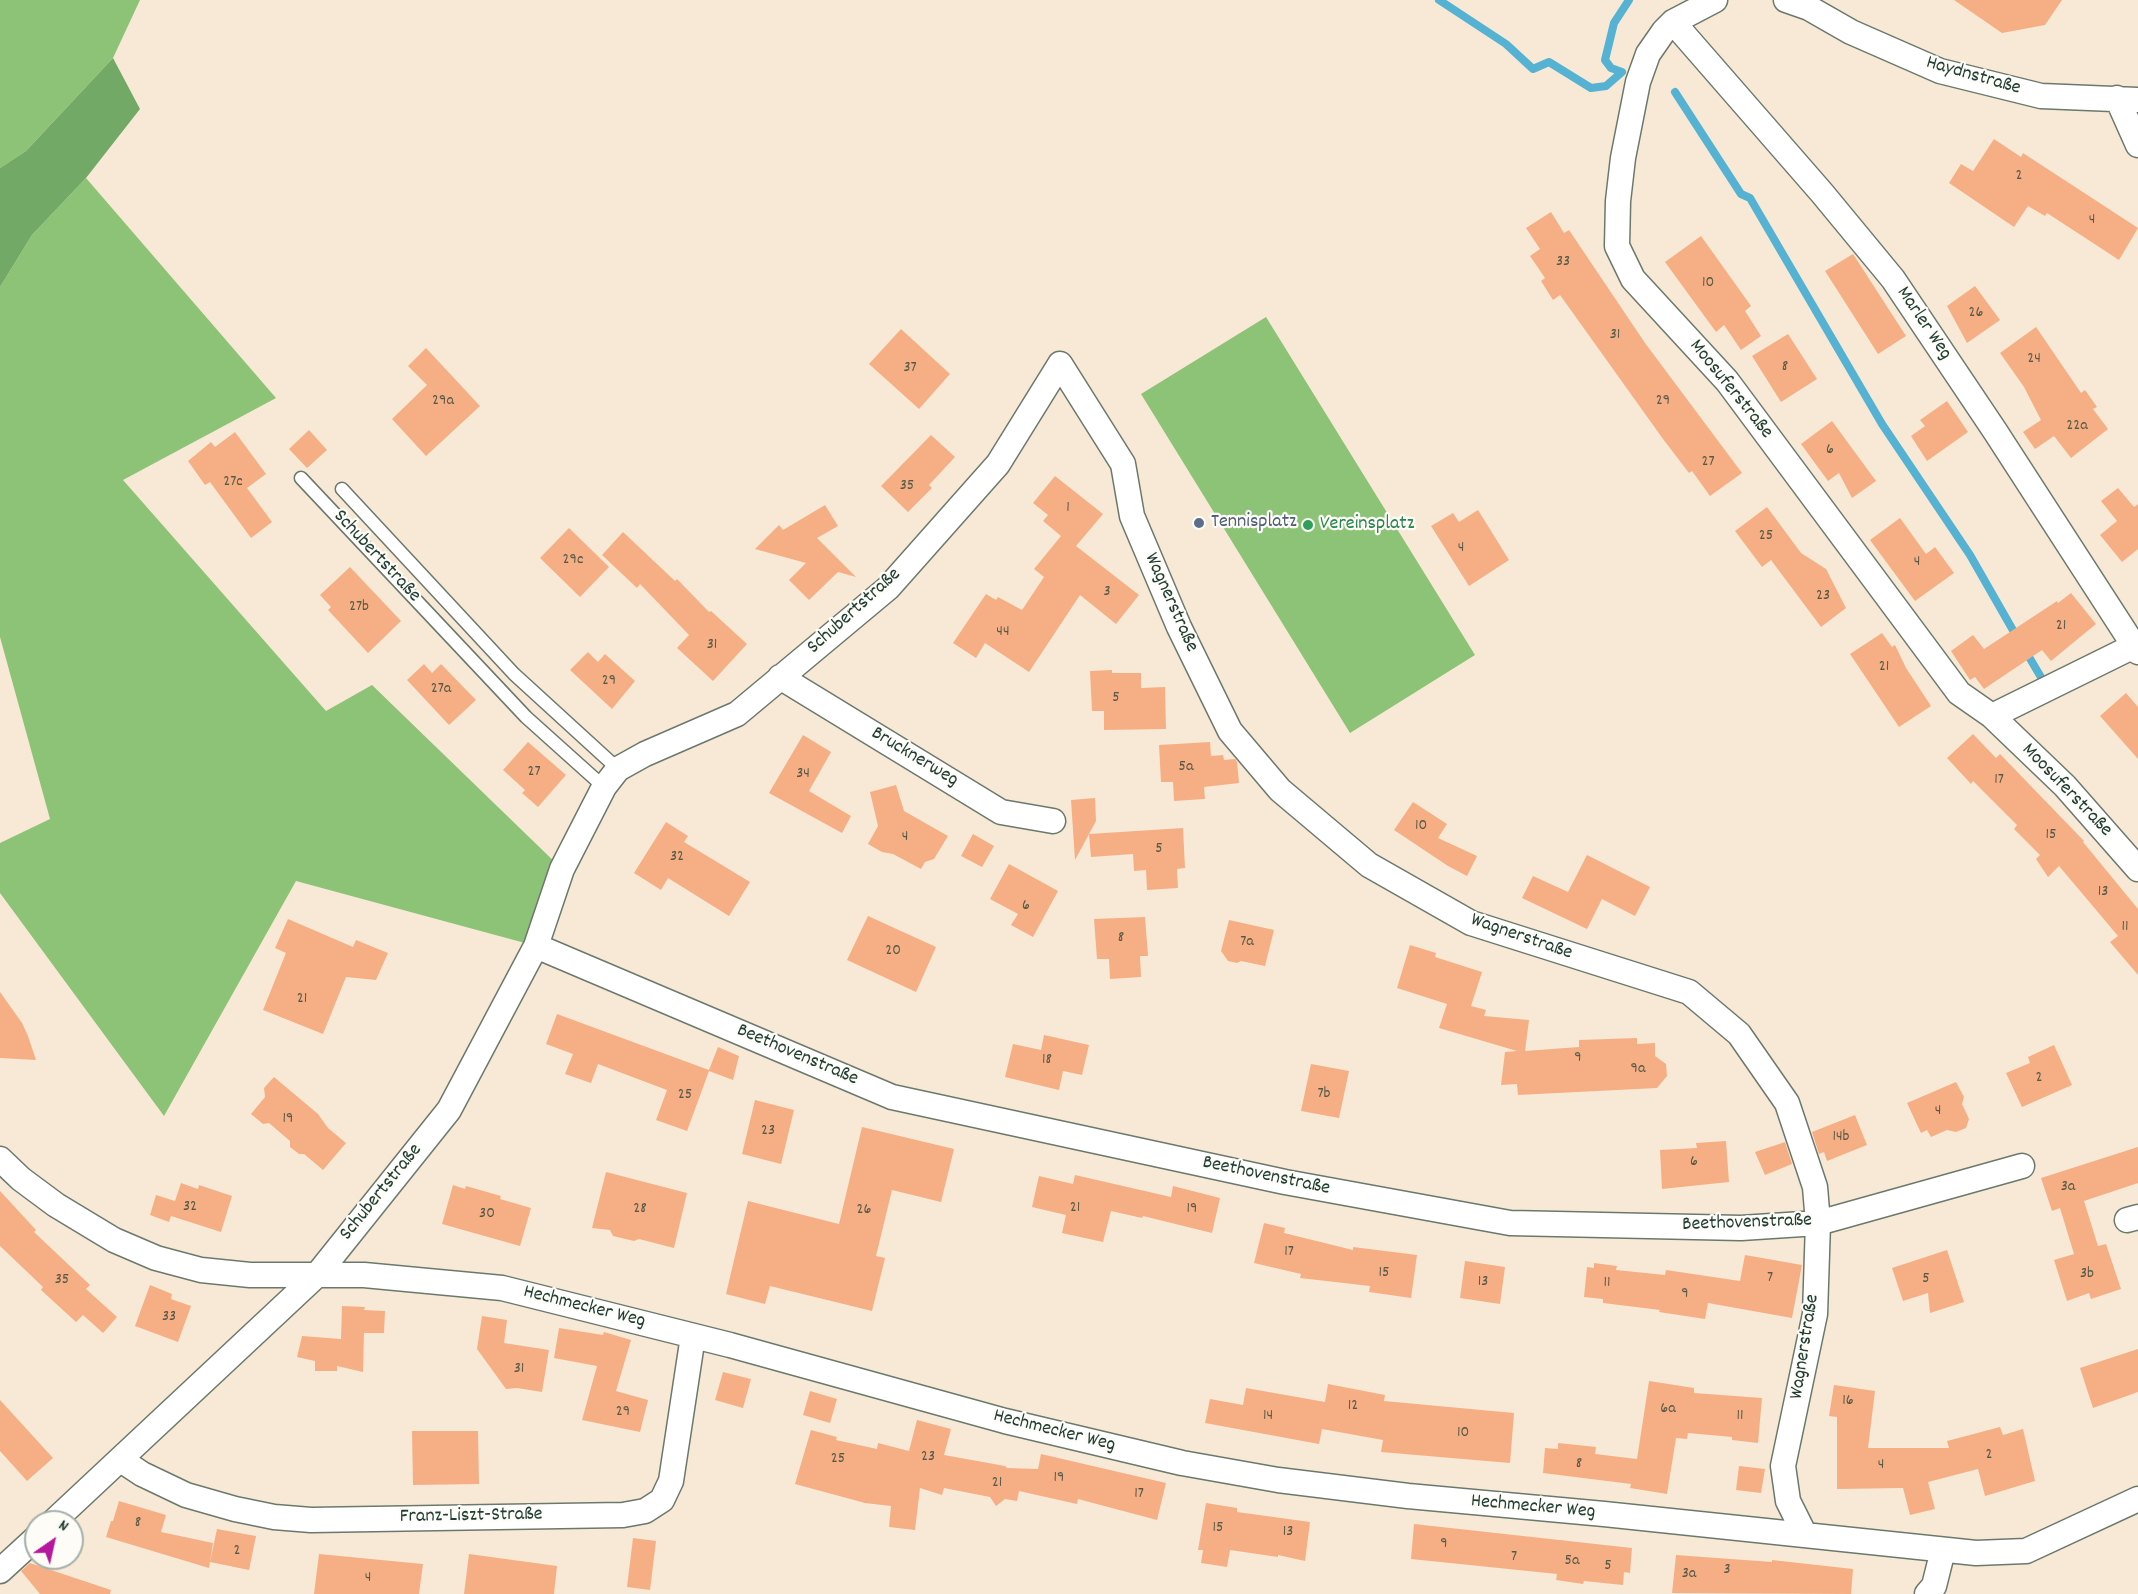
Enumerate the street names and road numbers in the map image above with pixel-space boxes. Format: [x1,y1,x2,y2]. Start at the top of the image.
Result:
street label: Haydnstraße [1923,52,2023,102]
street label: Marler Weg [1890,283,1956,365]
street label: Moosuferstraße [1683,336,1777,444]
street label: Schubertstraße [327,506,425,608]
street label: Wagnerstraße [1137,550,1203,656]
street label: Schubertstraße [803,564,907,660]
street label: Brucknerweg [866,723,962,793]
street label: Moosuferstraße [2015,739,2117,843]
street label: Wagnerstraße [1467,909,1575,967]
street label: Beethovenstraße [733,1020,861,1092]
street label: Schubertstraße [336,1140,428,1246]
street label: Beethovenstraße [1200,1152,1332,1202]
street label: Beethovenstraße [1682,1210,1812,1238]
street label: Hechmecker Weg [521,1281,647,1335]
street label: Wagnerstraße [1786,1293,1826,1401]
street label: Hechmecker Weg [991,1405,1117,1459]
street label: Hechmecker Weg [1470,1491,1596,1525]
street label: Franz-Liszt-Straße [399,1504,543,1530]

